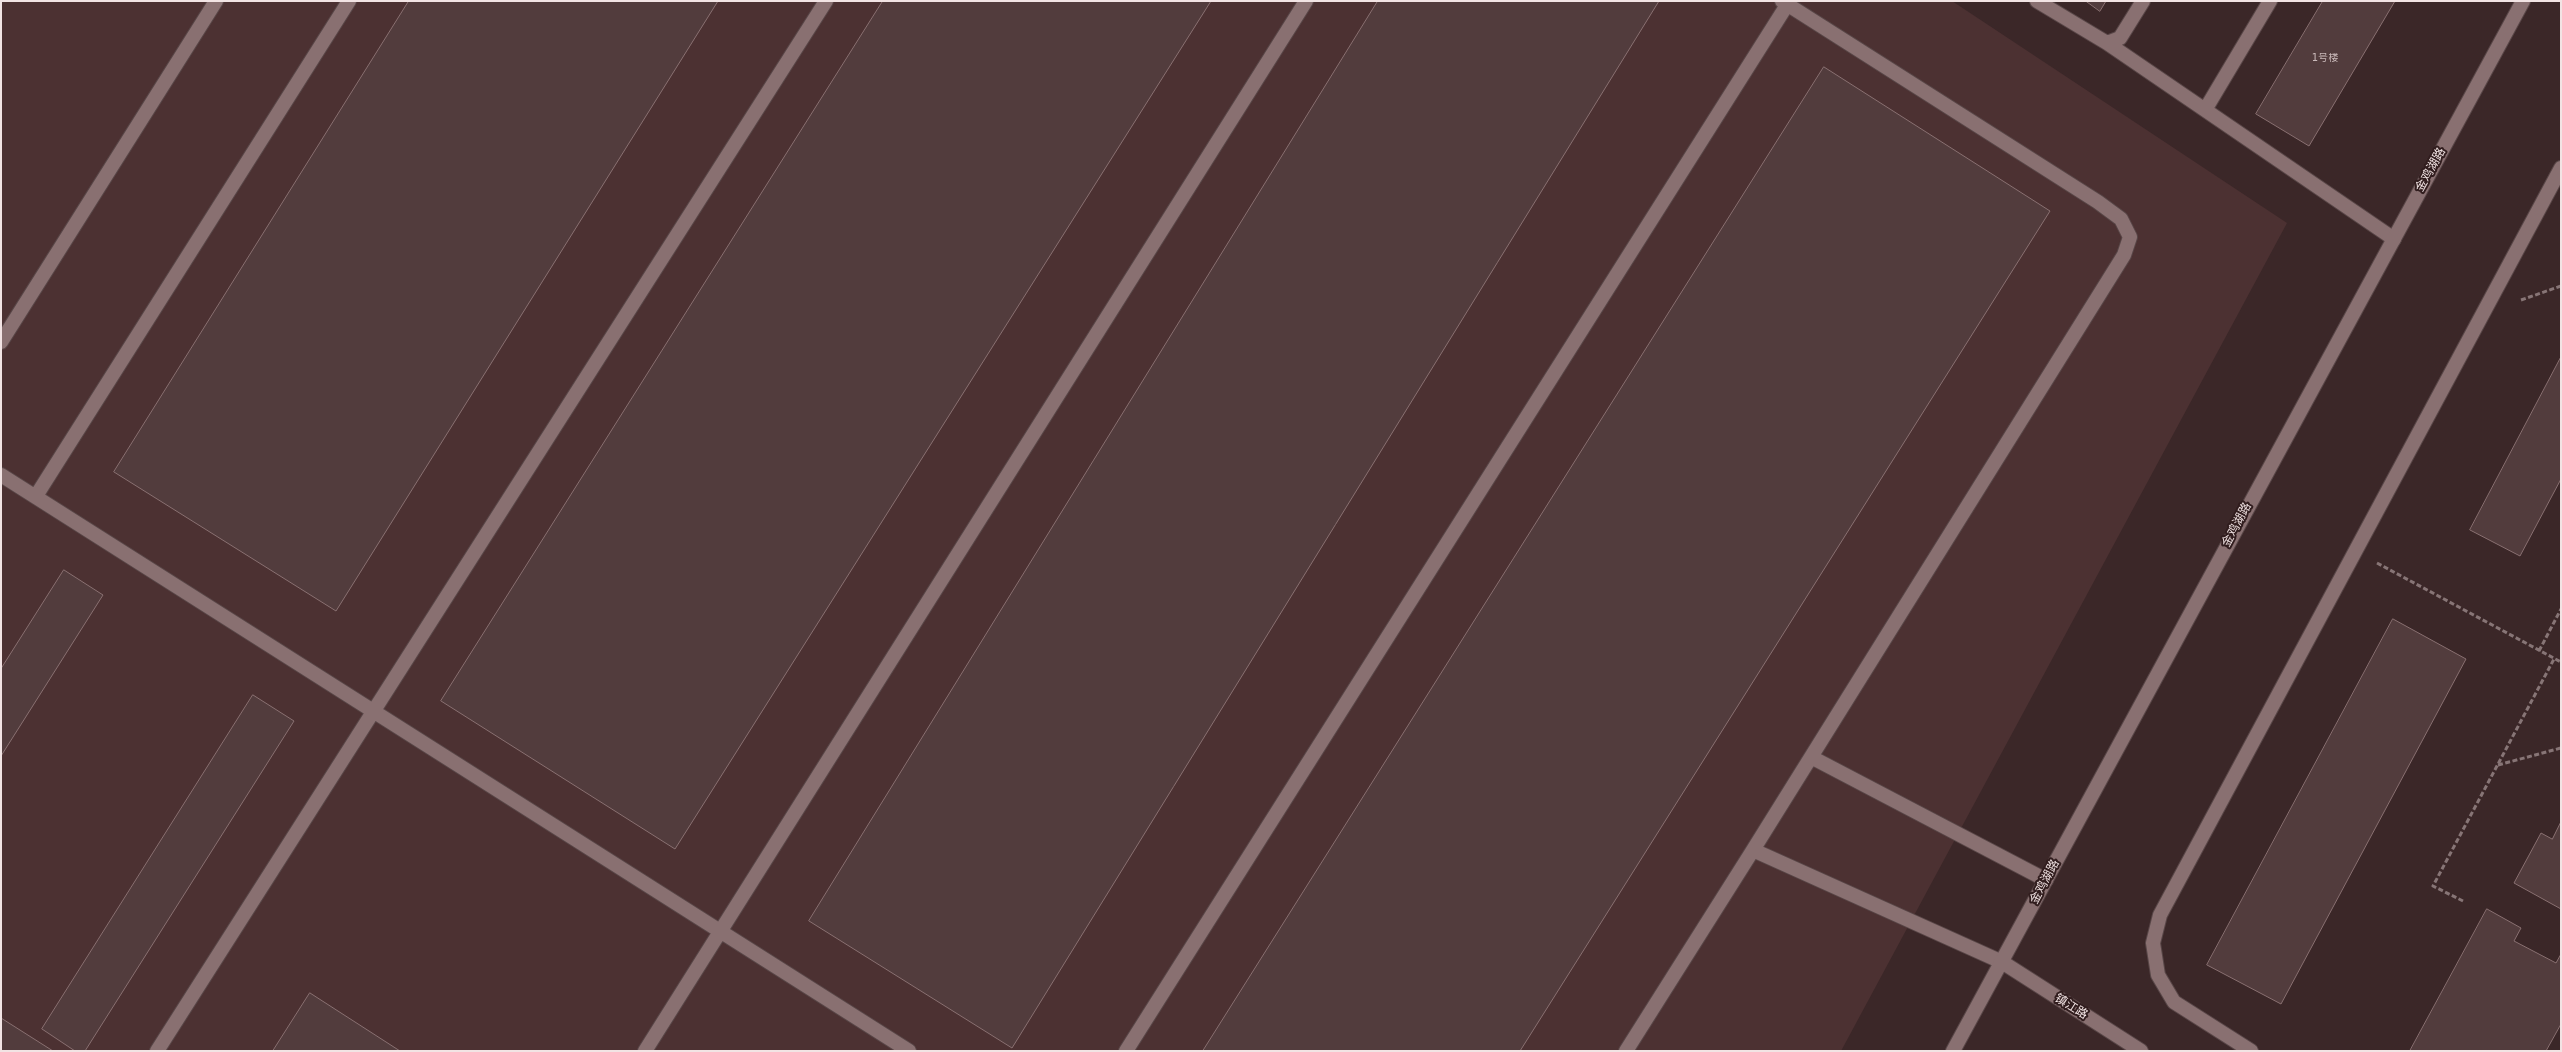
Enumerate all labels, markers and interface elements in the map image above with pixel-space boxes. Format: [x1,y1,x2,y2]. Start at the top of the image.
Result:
house number: 1号楼 [2312,52,2338,64]
street label: 金鸡湖路 [2413,146,2449,194]
street label: 金鸡湖路 [2219,500,2255,550]
street label: 金鸡湖路 [2027,857,2063,907]
street label: 镇江路 [2052,991,2090,1023]

